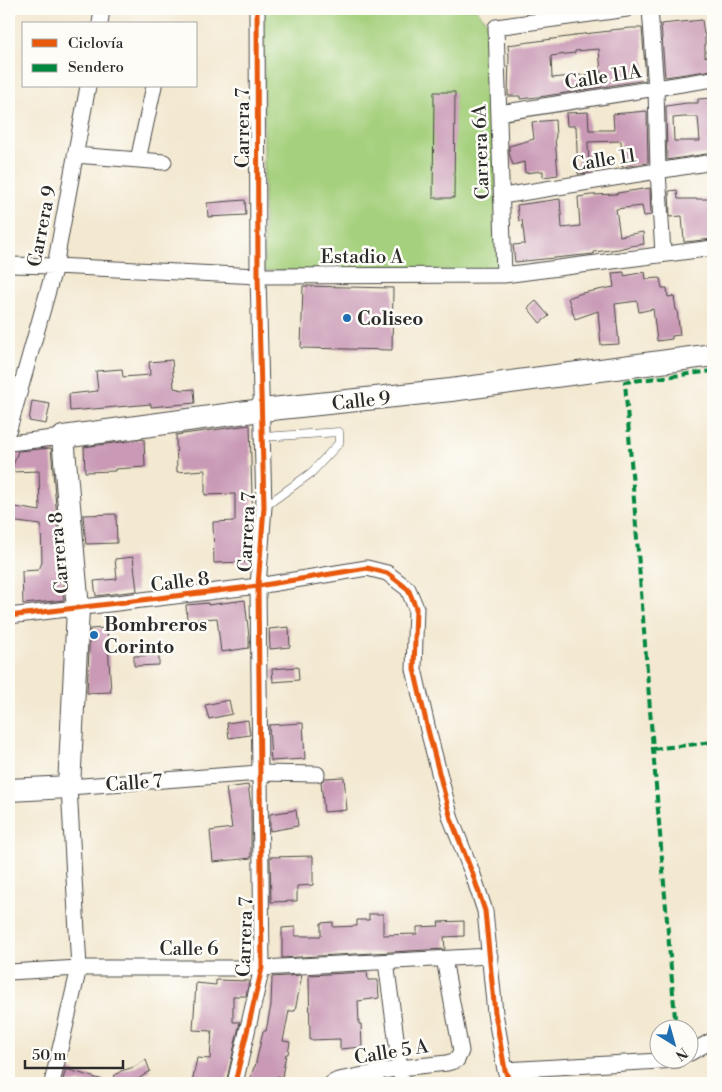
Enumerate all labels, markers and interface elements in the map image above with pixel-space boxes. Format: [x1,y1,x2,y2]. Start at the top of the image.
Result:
legend [22,22,198,88]
text: Ciclovía [68,34,124,53]
text: Sendero [68,58,124,77]
street label: Calle 11A [563,59,644,95]
street label: Carrera 7 [231,88,255,168]
street label: Carrera 6A [467,103,495,200]
street label: Calle 11 [570,143,638,177]
street label: Carrera 9 [22,184,62,269]
street label: Estadio A [321,245,404,269]
place label: Coliseo [357,307,424,331]
marker: Coliseo [341,312,353,324]
street label: Calle 9 [331,386,392,416]
street label: Carrera 7 [233,491,261,573]
street label: Carrera 8 [43,511,75,595]
street label: Calle 8 [149,566,211,598]
place label: Bombreros Corinto [104,613,207,659]
marker: Bombreros Corinto [88,629,100,641]
street label: Calle 7 [105,769,164,797]
street label: Carrera 7 [232,896,258,978]
street label: Calle 6 [160,937,218,961]
north arrow [650,1020,700,1070]
street label: Calle 5 A [352,1034,431,1070]
scale bar [25,1037,122,1069]
text: N [671,1043,691,1064]
text: 50 m [32,1046,66,1065]

